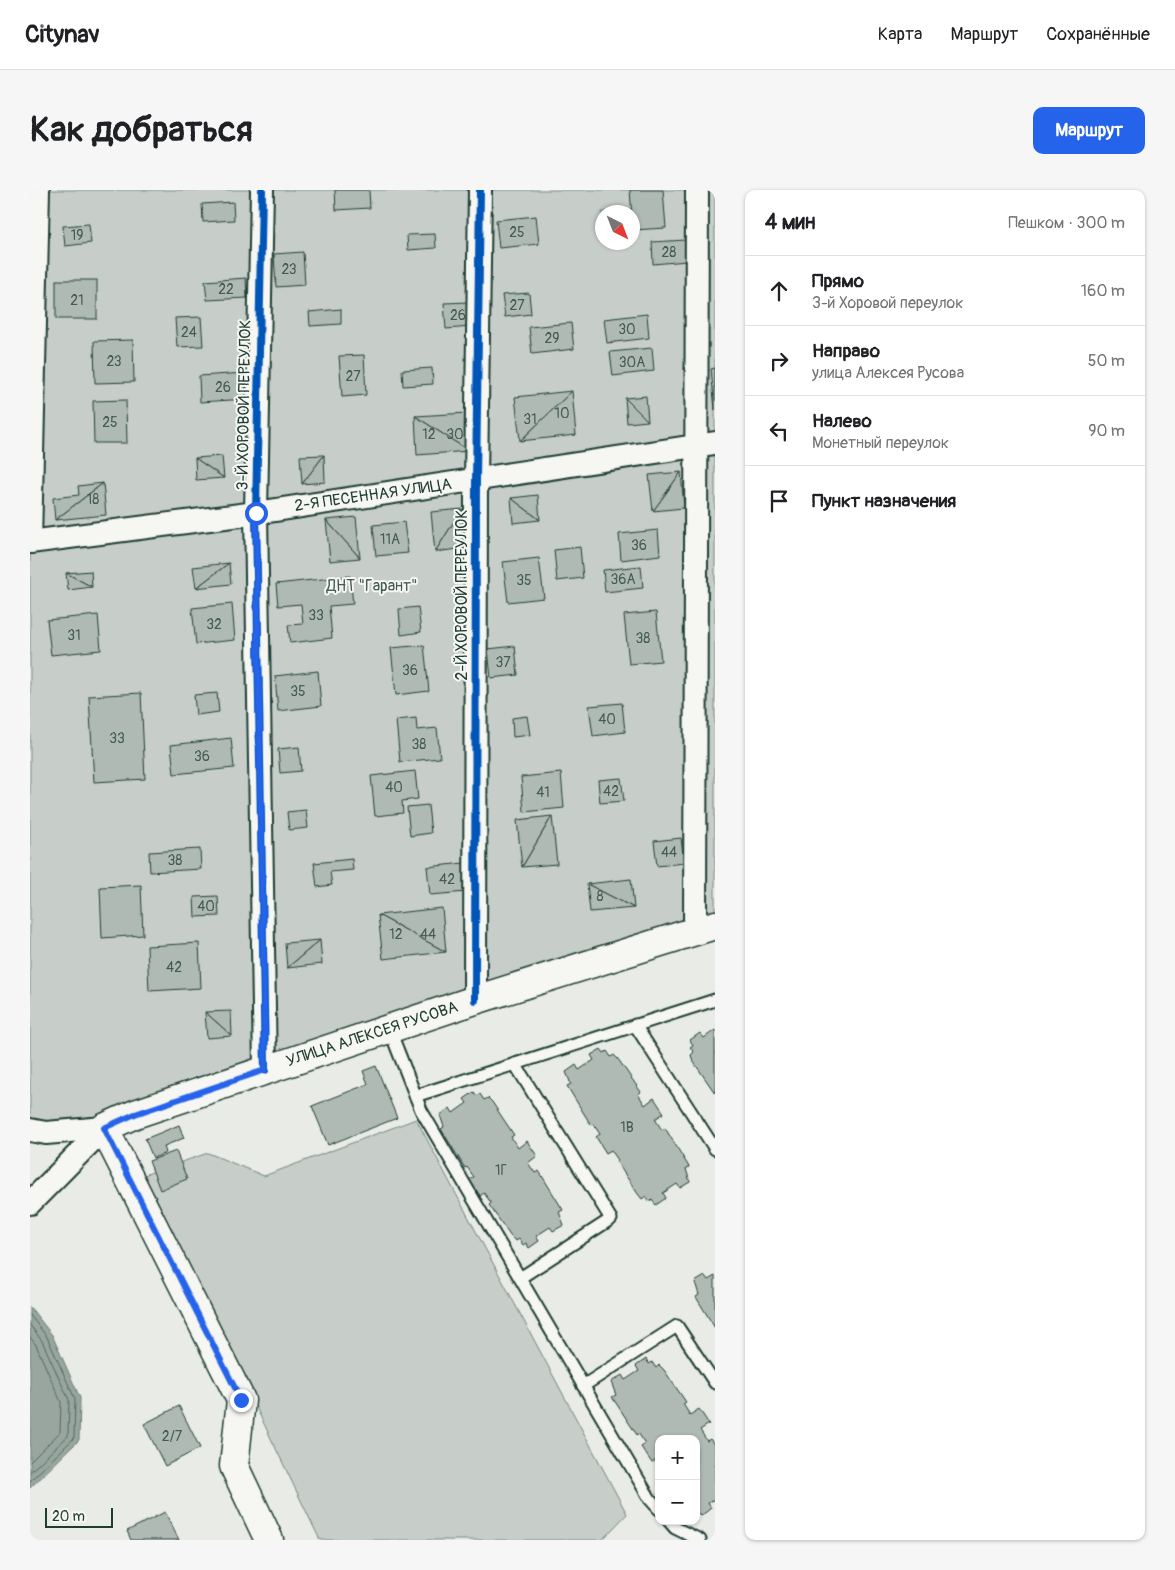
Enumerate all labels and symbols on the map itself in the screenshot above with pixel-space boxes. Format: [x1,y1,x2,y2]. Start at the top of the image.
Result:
north arrow [595,205,640,250]
house number: 25 [509,224,525,241]
house number: 19 [71,227,83,244]
house number: 28 [662,244,676,261]
house number: 23 [281,261,297,278]
house number: 22 [218,281,234,298]
house number: 21 [70,292,84,309]
house number: 27 [509,297,525,314]
house number: 26 [450,307,466,324]
street label: 3-Й ХОРОВОЙ ПЕРЕУЛОК [233,319,255,491]
house number: 30 [618,321,636,338]
house number: 24 [181,324,197,341]
house number: 29 [544,330,560,347]
house number: 23 [106,353,122,370]
house number: 30А [619,354,645,371]
house number: 27 [345,368,361,385]
house number: 26 [215,379,231,396]
house number: 10 [554,405,570,422]
house number: 31 [523,411,537,428]
house number: 25 [102,414,118,431]
house number: 12 [422,426,436,443]
house number: 30 [446,426,464,443]
street label: 2-Я ПЕСЕННАЯ УЛИЦА [293,474,453,516]
house number: 18 [87,491,99,508]
route start [245,502,268,525]
street label: 2-Й ХОРОВОЙ ПЕРЕУЛОК [452,510,472,680]
house number: 11А [380,531,400,548]
house number: 36 [631,537,647,554]
house number: 36А [610,571,636,588]
house number: 35 [516,572,532,589]
park label: ДНТ "Гарант" [325,576,418,596]
house number: 33 [308,607,324,624]
house number: 32 [206,616,222,633]
house number: 31 [67,627,81,644]
house number: 38 [636,630,650,647]
house number: 37 [495,654,511,671]
house number: 36 [402,662,418,679]
house number: 35 [290,683,306,700]
house number: 40 [598,711,616,728]
house number: 33 [109,730,125,747]
house number: 38 [412,736,426,753]
house number: 36 [194,748,210,765]
house number: 40 [385,779,403,796]
house number: 42 [603,783,619,800]
house number: 41 [536,784,550,801]
house number: 44 [661,844,677,861]
house number: 38 [168,852,182,869]
house number: 42 [439,871,455,888]
house number: 8 [596,888,604,905]
house number: 40 [197,898,215,915]
house number: 12 [389,926,403,943]
house number: 44 [420,926,436,943]
house number: 42 [166,959,182,976]
street label: УЛИЦА АЛЕКСЕЯ РУСОВА [284,997,460,1071]
house number: 1В [620,1119,634,1136]
house number: 1Г [495,1162,507,1179]
route end [230,1389,253,1412]
house number: 2/7 [162,1428,183,1445]
scale bar [45,1505,112,1528]

